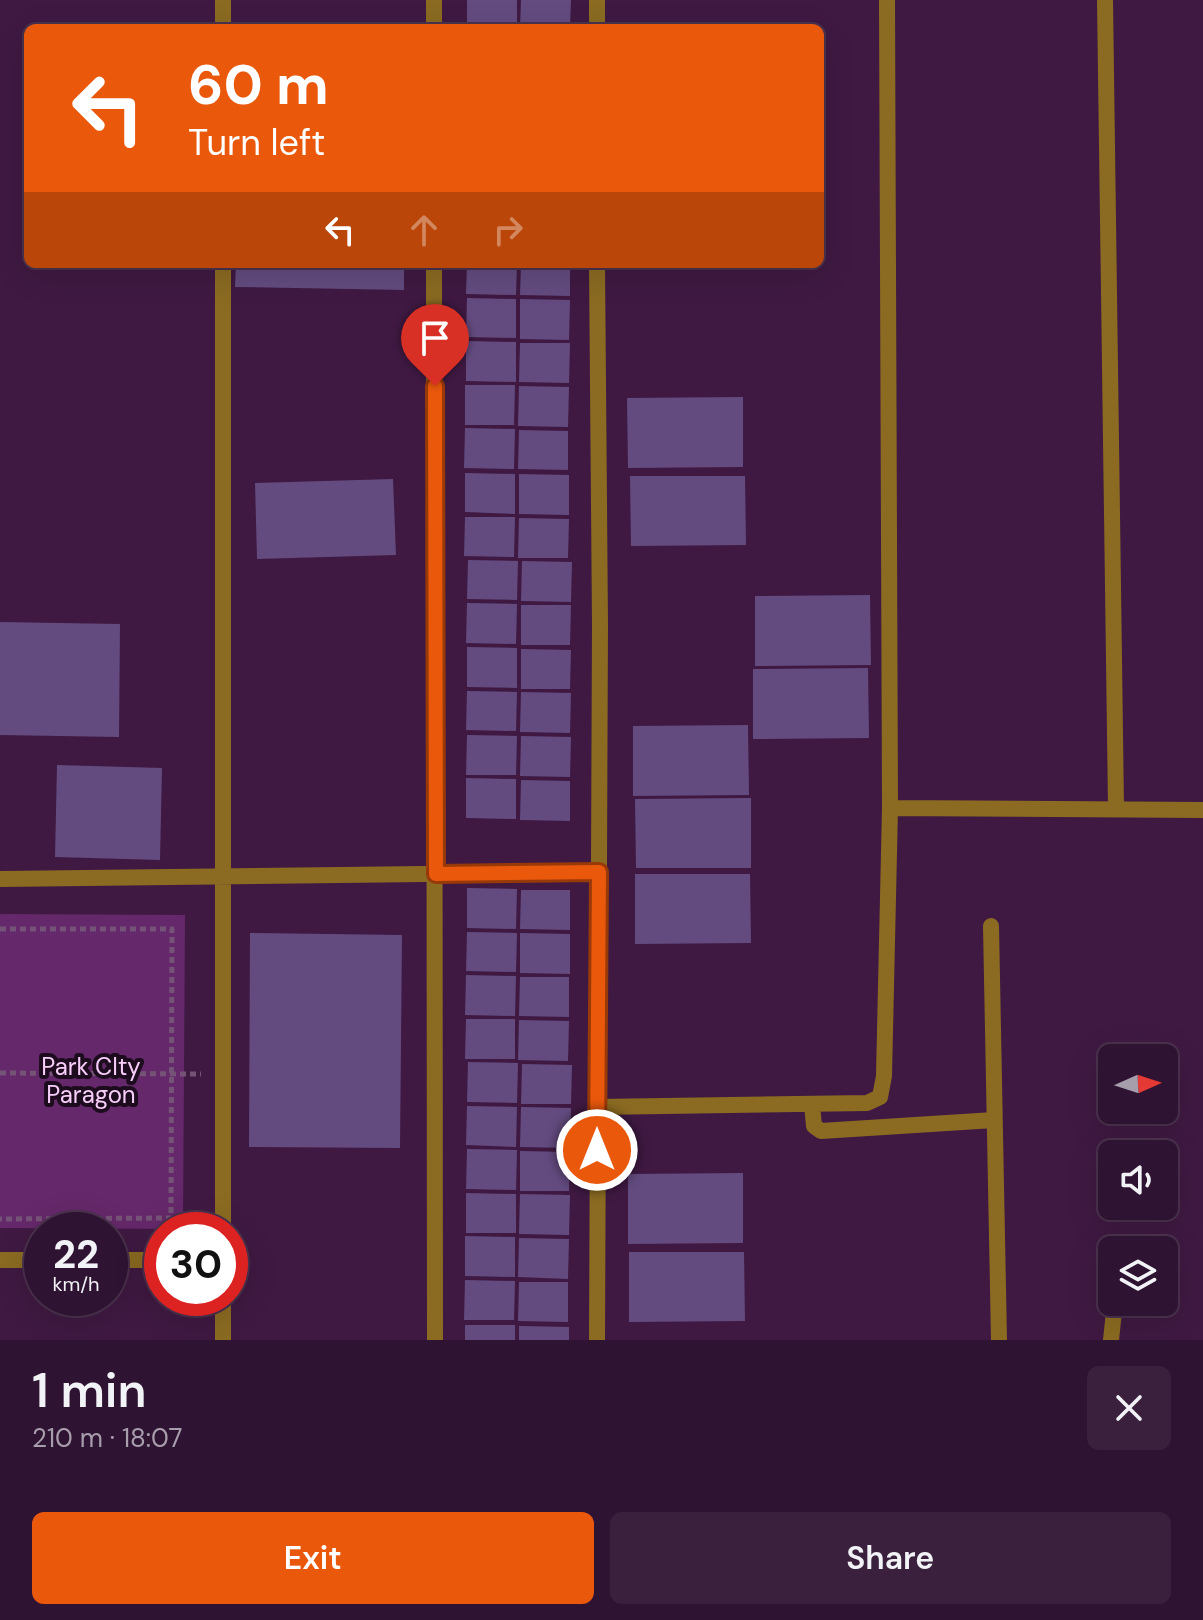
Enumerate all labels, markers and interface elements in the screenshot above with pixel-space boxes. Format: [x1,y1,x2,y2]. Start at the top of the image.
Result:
text: 60 m [188,48,329,121]
icon: left [56,56,160,160]
text: Turn left [188,119,325,166]
icon: left [318,208,362,252]
icon: ahead [402,208,446,252]
icon: right [486,208,530,252]
pin [401,304,469,386]
icon: arrive [413,316,457,360]
north arrow [1098,1044,1178,1124]
map controls [1098,1044,1178,1316]
park label: Park CIty Paragon [41,1051,141,1110]
position arrow [555,1108,639,1192]
button: sound [1098,1140,1178,1220]
speed limit sign: 30 [144,1212,248,1316]
text: 22 [53,1228,99,1280]
button: layers [1098,1236,1178,1316]
text: km/h [52,1271,100,1297]
text: 1 min [32,1359,147,1422]
button: close [1087,1366,1171,1450]
text: 210 m · 18:07 [32,1421,182,1455]
button: Exit [32,1512,594,1604]
button: Share [610,1512,1171,1604]

